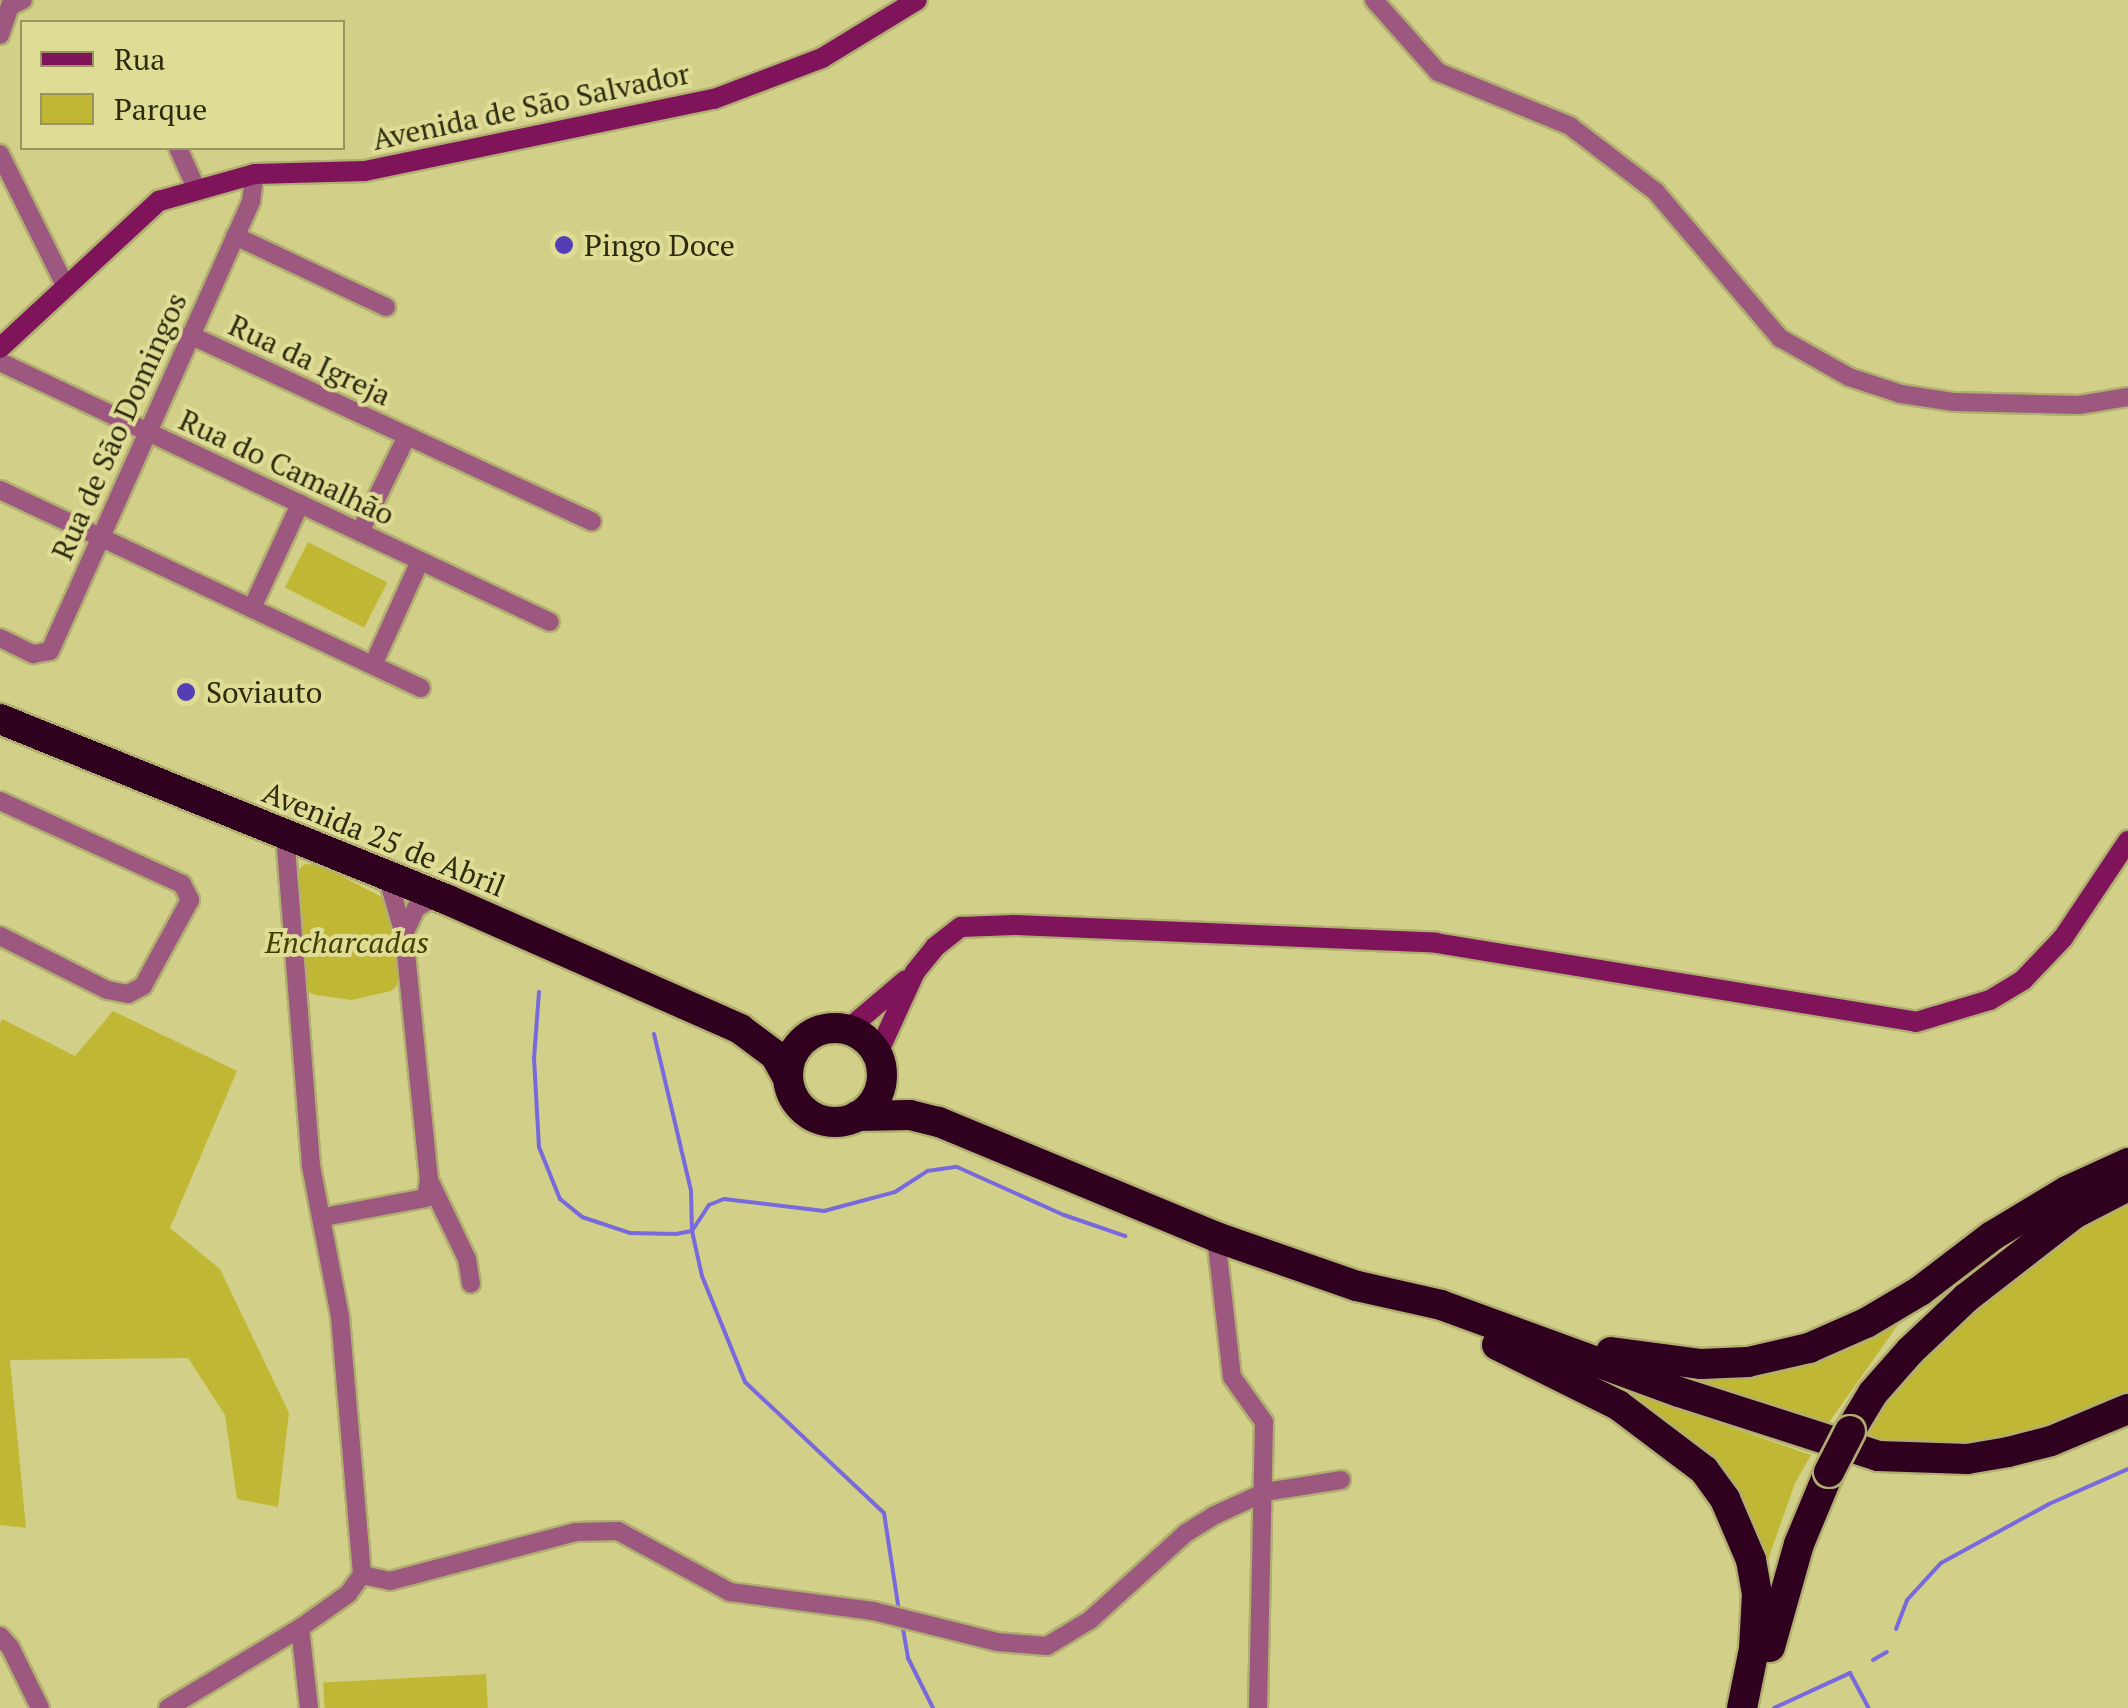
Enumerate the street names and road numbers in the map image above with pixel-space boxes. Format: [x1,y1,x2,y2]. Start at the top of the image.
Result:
street label: Avenida de São Salvador [369,55,693,157]
street label: Rua de São Domingos [44,287,194,565]
street label: Rua da Igreja [223,307,397,413]
street label: Rua do Camalhão [174,401,400,533]
street label: Avenida 25 de Abril [257,774,511,904]

